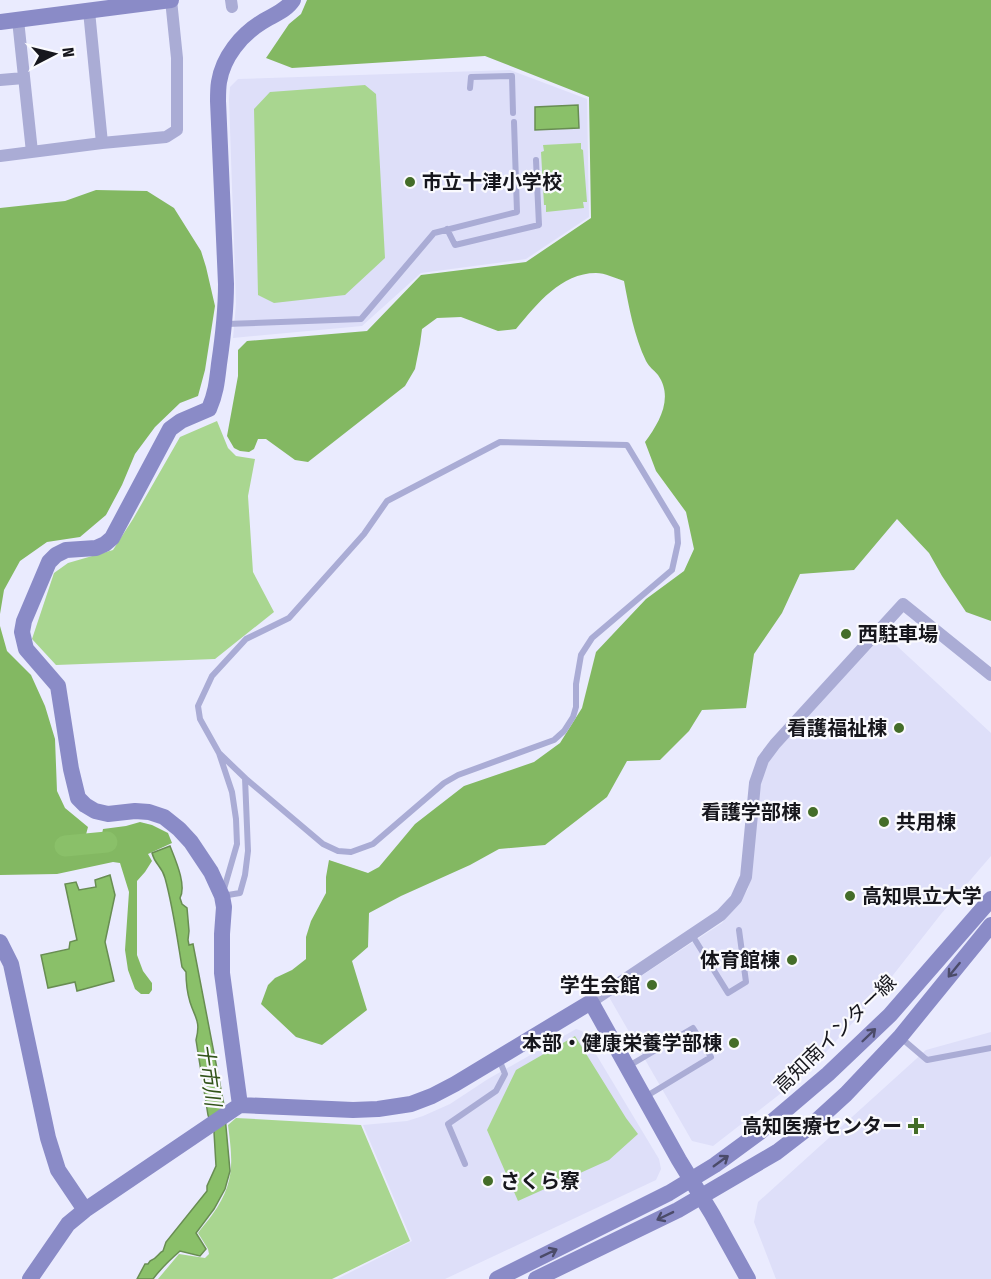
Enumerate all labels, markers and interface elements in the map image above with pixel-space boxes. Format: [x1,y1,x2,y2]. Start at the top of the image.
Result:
north arrow [24,24,84,84]
text: N [58,46,78,58]
place label: 市立十津小学校 [422,170,562,194]
marker: 市立十津小学校 [403,175,417,189]
place label: 西駐車場 [858,622,938,646]
marker: 西駐車場 [839,627,853,641]
place label: 看護福祉棟 [787,716,887,740]
marker: 看護福祉棟 [892,721,906,735]
place label: 看護学部棟 [701,800,801,824]
marker: 看護学部棟 [806,805,820,819]
place label: 共用棟 [896,810,956,834]
marker: 共用棟 [877,815,891,829]
place label: 高知県立大学 [862,884,982,908]
marker: 高知県立大学 [843,889,857,903]
place label: 体育館棟 [700,948,780,972]
marker: 体育館棟 [785,953,799,967]
one-way arrow [947,962,960,978]
street label: 高知南インター線 [769,970,901,1098]
place label: 学生会館 [560,973,640,997]
marker: 学生会館 [645,978,659,992]
one-way arrow [862,1028,877,1042]
place label: 本部・健康栄養学部棟 [522,1031,722,1055]
marker: 本部・健康栄養学部棟 [727,1036,741,1050]
water label: 十市川 [192,1042,227,1110]
place label: 高知医療センター [742,1114,902,1138]
marker: 高知医療センター [907,1117,925,1135]
one-way arrow [712,1155,728,1167]
place label: さくら寮 [500,1169,580,1193]
marker: さくら寮 [481,1174,495,1188]
one-way arrow [656,1211,674,1223]
one-way arrow [540,1247,558,1258]

